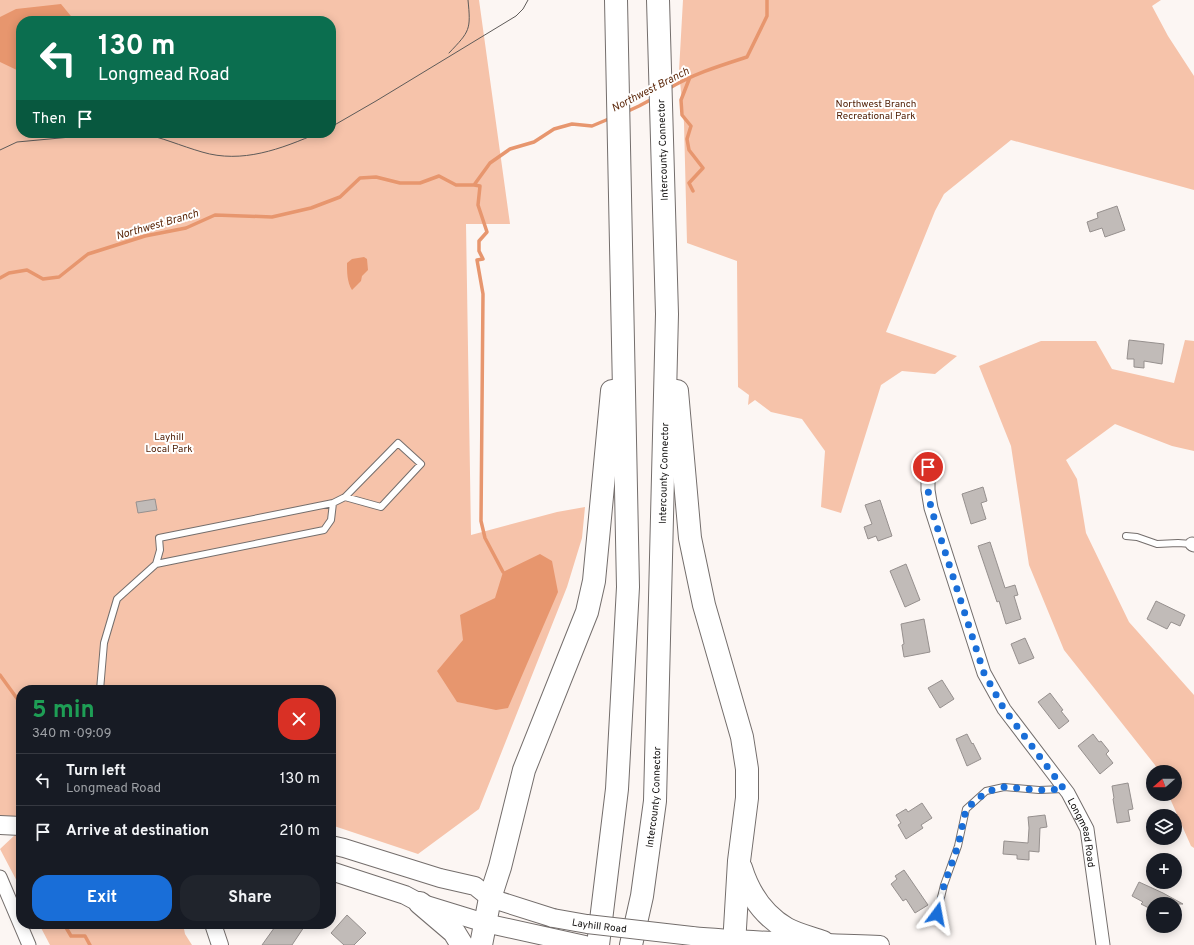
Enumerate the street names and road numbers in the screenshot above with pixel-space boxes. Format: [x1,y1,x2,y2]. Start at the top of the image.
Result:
street label: Intercounty Connector [655,99,672,201]
street label: Intercounty Connector [657,422,672,524]
street label: Intercounty Connector [644,746,664,848]
street label: Longmead Road [1064,796,1097,868]
street label: Layhill Road [571,916,627,936]

